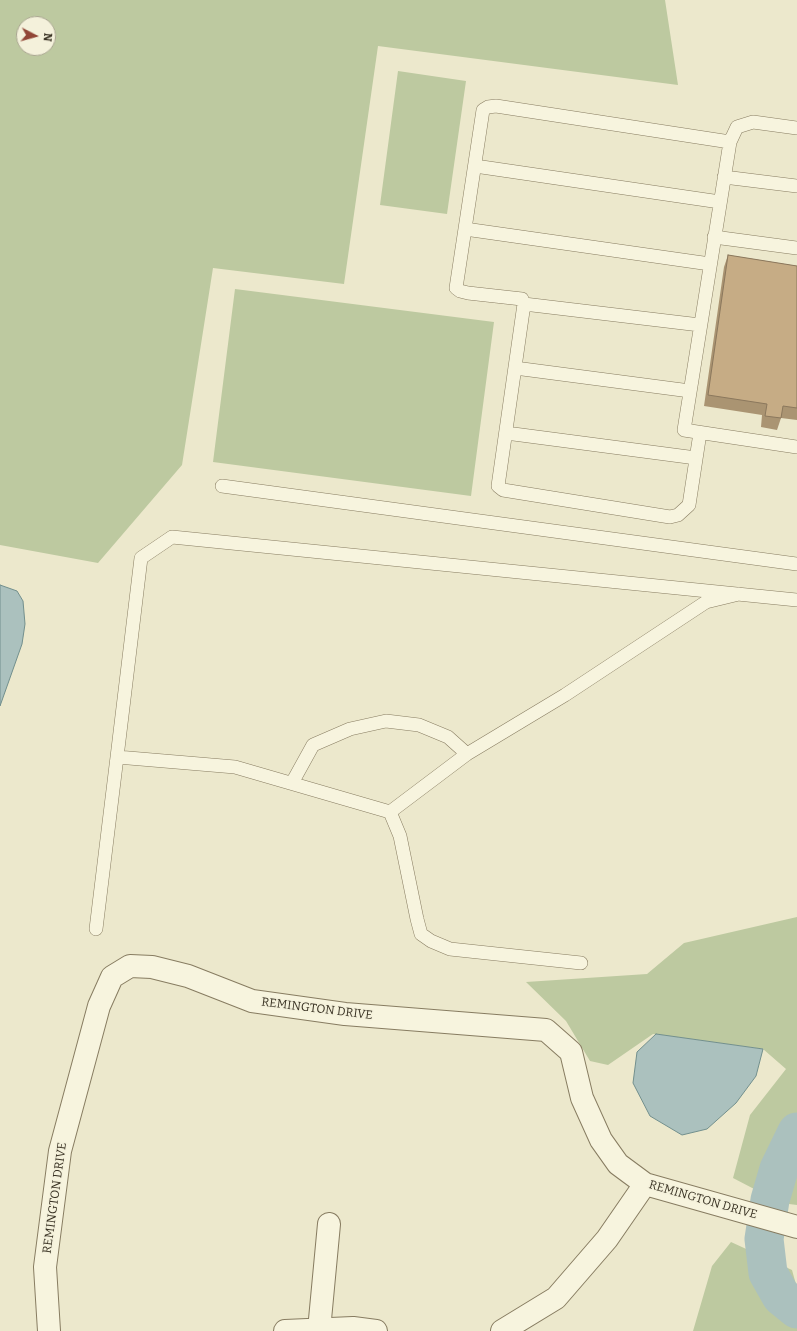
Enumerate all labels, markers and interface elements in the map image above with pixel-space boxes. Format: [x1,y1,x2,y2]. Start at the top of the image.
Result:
north arrow [16,16,56,56]
text: N [41,32,54,42]
street label: REMINGTON DRIVE [261,995,373,1023]
street label: REMINGTON DRIVE [40,1142,70,1254]
street label: REMINGTON DRIVE [647,1178,759,1222]

